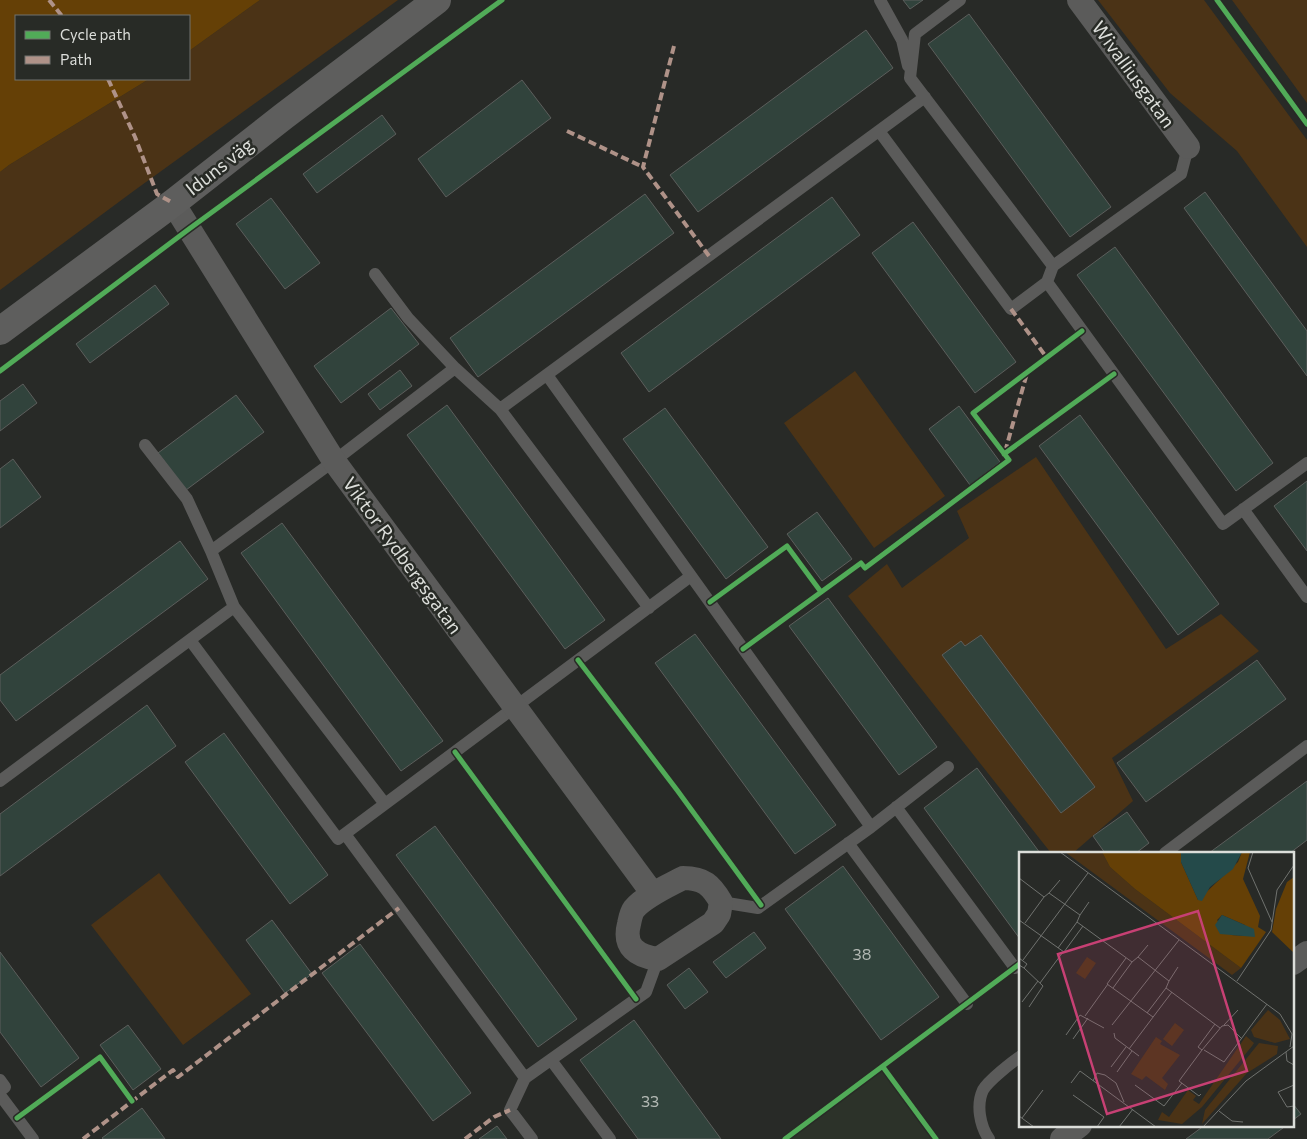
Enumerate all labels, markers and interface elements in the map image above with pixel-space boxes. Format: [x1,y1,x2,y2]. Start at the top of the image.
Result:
legend [15,15,190,80]
street label: Wivalliusgatan [1088,16,1180,132]
text: Cycle path [60,25,131,43]
text: Path [60,50,92,68]
street label: Iduns väg [180,132,258,200]
street label: Viktor Rydbergsgatan [338,472,468,638]
inset map [1019,852,1294,1126]
house number: 38 [853,944,871,963]
house number: 33 [641,1091,659,1110]

